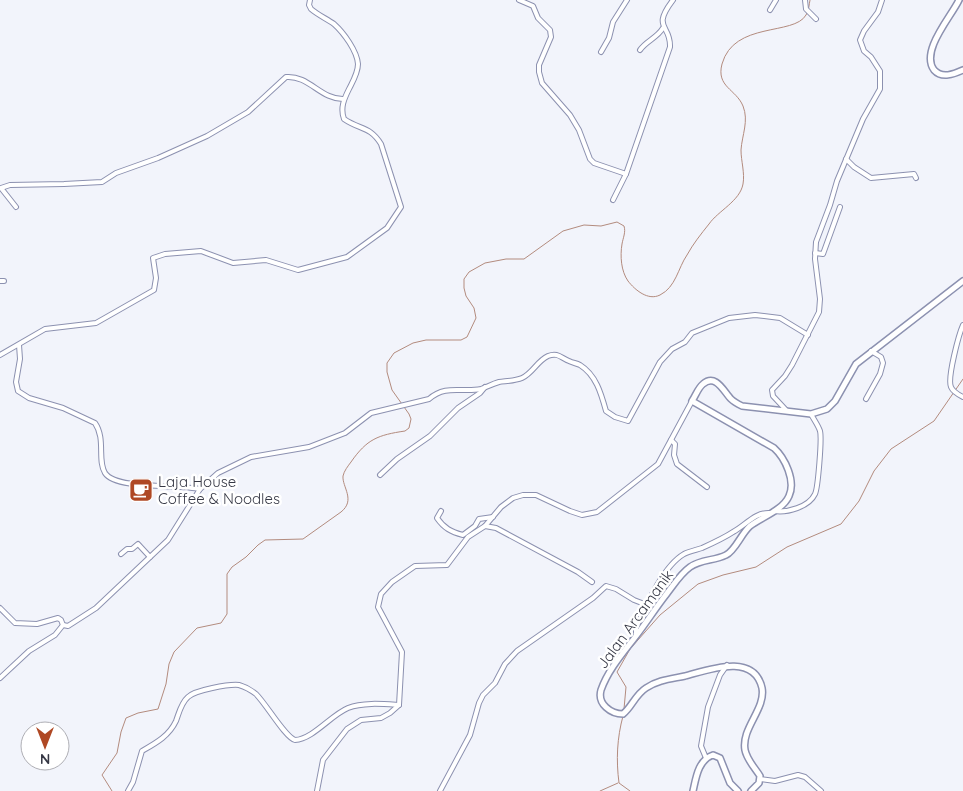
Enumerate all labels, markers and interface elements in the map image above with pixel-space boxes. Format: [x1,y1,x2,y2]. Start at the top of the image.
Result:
place label: Laja House Coffee & Noodles [158,472,280,508]
cafe icon: Laja House Coffee & Noodles [128,477,154,503]
street label: Jalan Arcamanik [593,566,677,672]
north arrow [20,721,70,771]
text: N [40,750,50,768]

